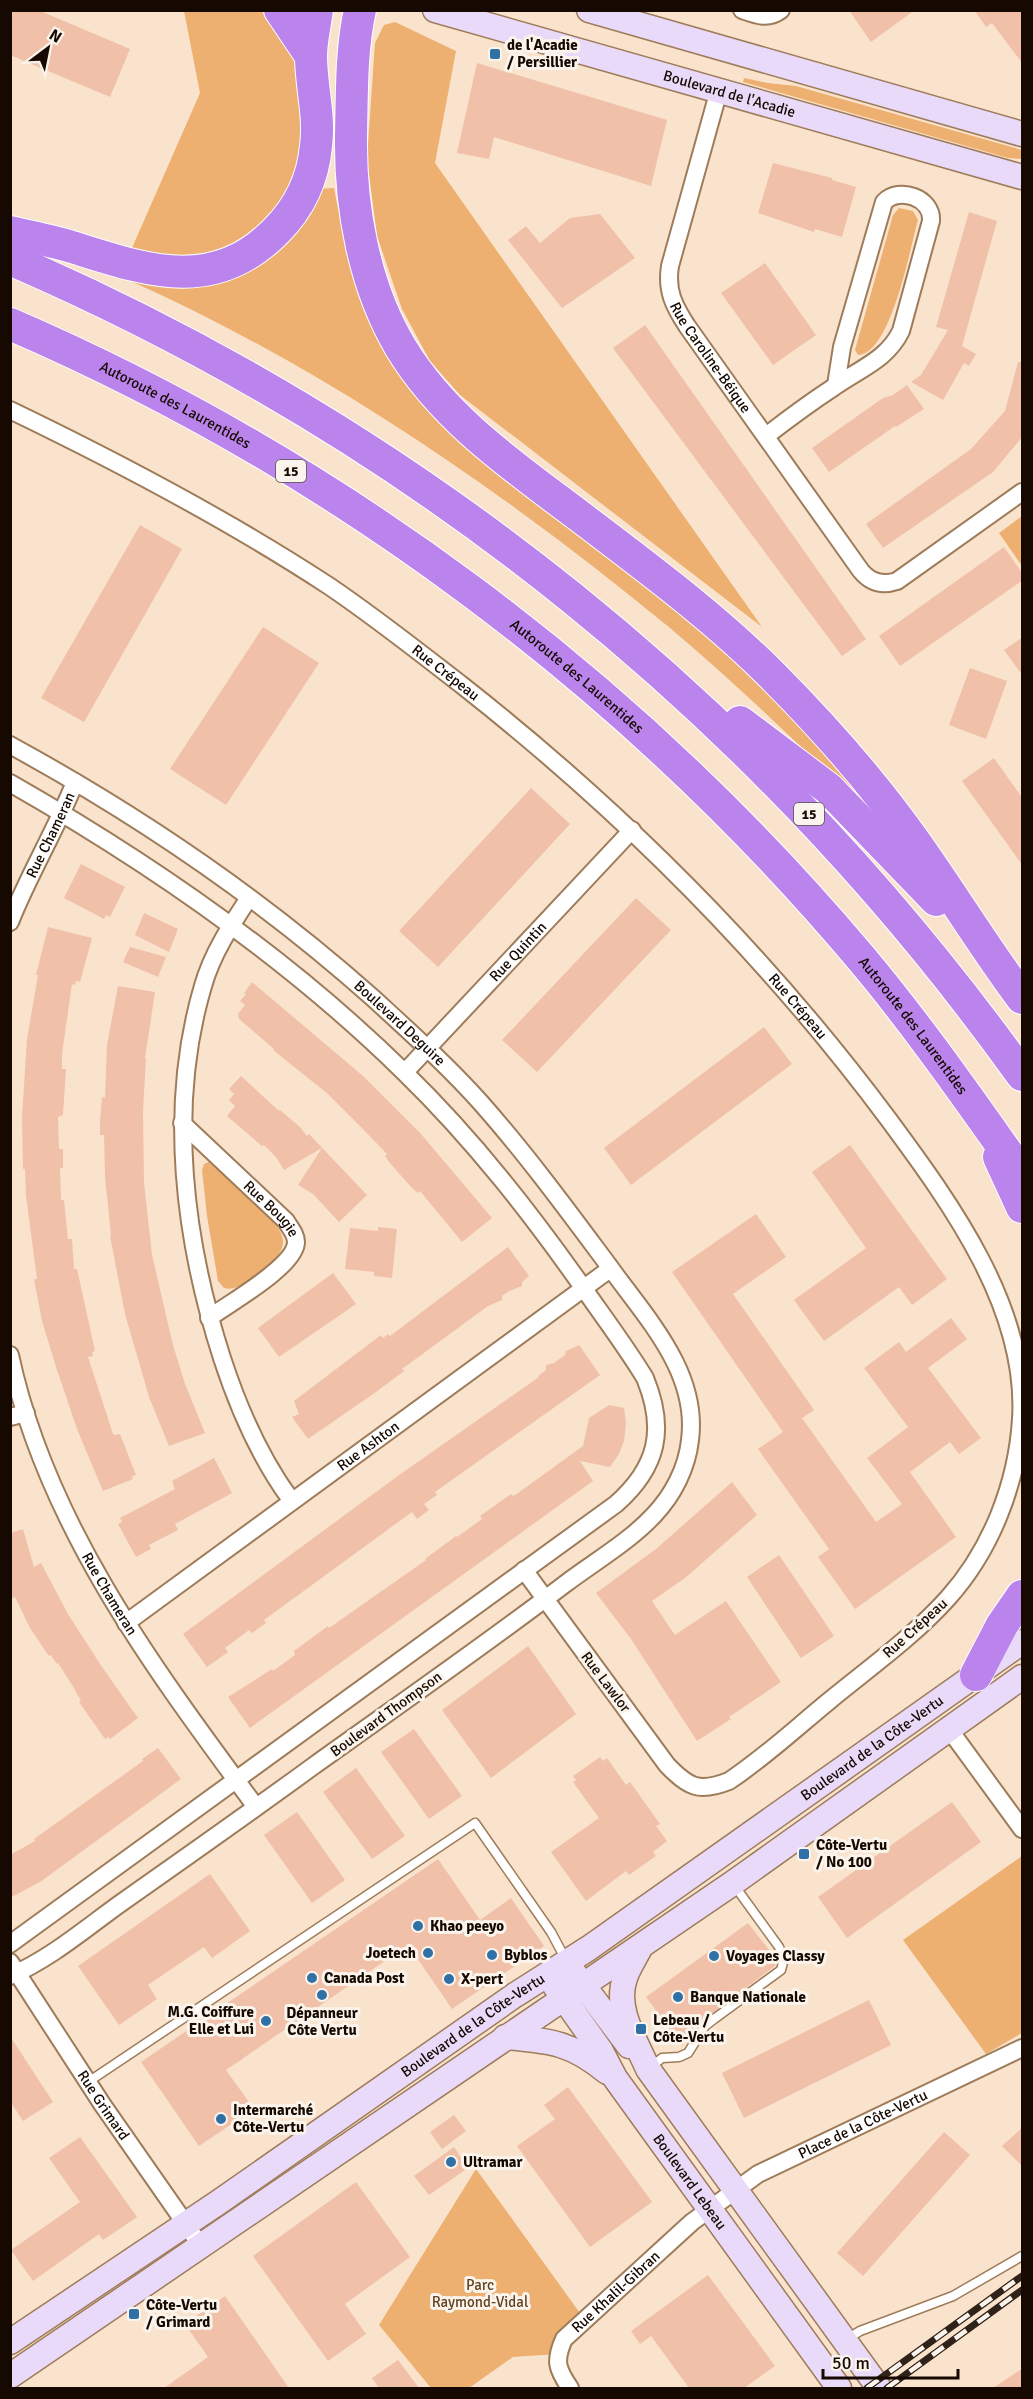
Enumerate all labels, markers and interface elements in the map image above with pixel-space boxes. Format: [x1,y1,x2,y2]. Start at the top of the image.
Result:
north arrow [18,18,78,78]
text: N [45,25,65,48]
place label: de l'Acadie / Persillier [507,36,578,71]
marker: de l'Acadie / Persillier [488,47,502,61]
street label: Boulevard de l'Acadie [661,66,798,121]
street label: Rue Caroline-Béique [666,299,755,417]
street label: Autoroute des Laurentides [97,357,254,453]
road number: 15 [276,460,306,482]
street label: Autoroute des Laurentides [507,615,648,738]
street label: Rue Crépeau [408,641,483,705]
street label: Rue Chameran [22,789,79,881]
road number: 15 [794,803,824,825]
street label: Rue Quintin [485,918,550,985]
street label: Autoroute des Laurentides [855,953,972,1098]
street label: Rue Crépeau [765,970,831,1043]
street label: Boulevard Deguire [350,976,449,1070]
street label: Rue Bougie [240,1177,303,1240]
street label: Rue Ashton [333,1417,403,1475]
street label: Rue Chameran [78,1549,141,1639]
street label: Rue Crépeau [879,1594,951,1662]
street label: Rue Lawlor [577,1648,635,1716]
street label: Boulevard Thompson [327,1667,445,1761]
street label: Boulevard de la Côte-Vertu [797,1691,947,1805]
place label: Côte-Vertu / No 100 [816,1836,887,1871]
marker: Côte-Vertu / No 100 [797,1847,811,1861]
place label: Khao peeyo [430,1917,504,1935]
marker: Khao peeyo [411,1919,425,1933]
place label: Joetech [365,1944,416,1962]
marker: Joetech [421,1946,435,1960]
place label: Byblos [504,1946,548,1964]
place label: Voyages Classy [726,1947,825,1965]
marker: Byblos [485,1948,499,1962]
marker: Voyages Classy [707,1949,721,1963]
place label: Canada Post [324,1969,405,1987]
street label: Boulevard de la Côte-Vertu [398,1969,548,2081]
place label: X-pert [461,1970,504,1988]
marker: Canada Post [305,1971,319,1985]
marker: X-pert [442,1972,456,1986]
marker: Dépanneur Côte Vertu [315,1988,329,2002]
place label: Banque Nationale [690,1988,806,2006]
marker: Banque Nationale [671,1990,685,2004]
place label: M.G. Coiffure Elle et Lui [167,2003,254,2038]
place label: Dépanneur Côte Vertu [286,2004,358,2039]
place label: Lebeau / Côte-Vertu [653,2011,724,2046]
marker: M.G. Coiffure Elle et Lui [259,2014,273,2028]
marker: Lebeau / Côte-Vertu [634,2022,648,2036]
street label: Rue Grimard [74,2067,133,2144]
street label: Place de la Côte-Vertu [795,2085,930,2163]
place label: Intermarché Côte-Vertu [233,2101,313,2136]
marker: Intermarché Côte-Vertu [214,2112,228,2126]
street label: Boulevard Lebeau [649,2130,731,2233]
place label: Ultramar [463,2153,523,2171]
marker: Ultramar [444,2155,458,2169]
street label: Rue Khalil-Gibran [568,2247,664,2337]
park label: Parc Raymond-Vidal [432,2276,528,2311]
place label: Côte-Vertu / Grimard [146,2296,217,2331]
marker: Côte-Vertu / Grimard [127,2307,141,2321]
scale bar [823,2342,958,2380]
text: 50 m [832,2352,870,2374]

